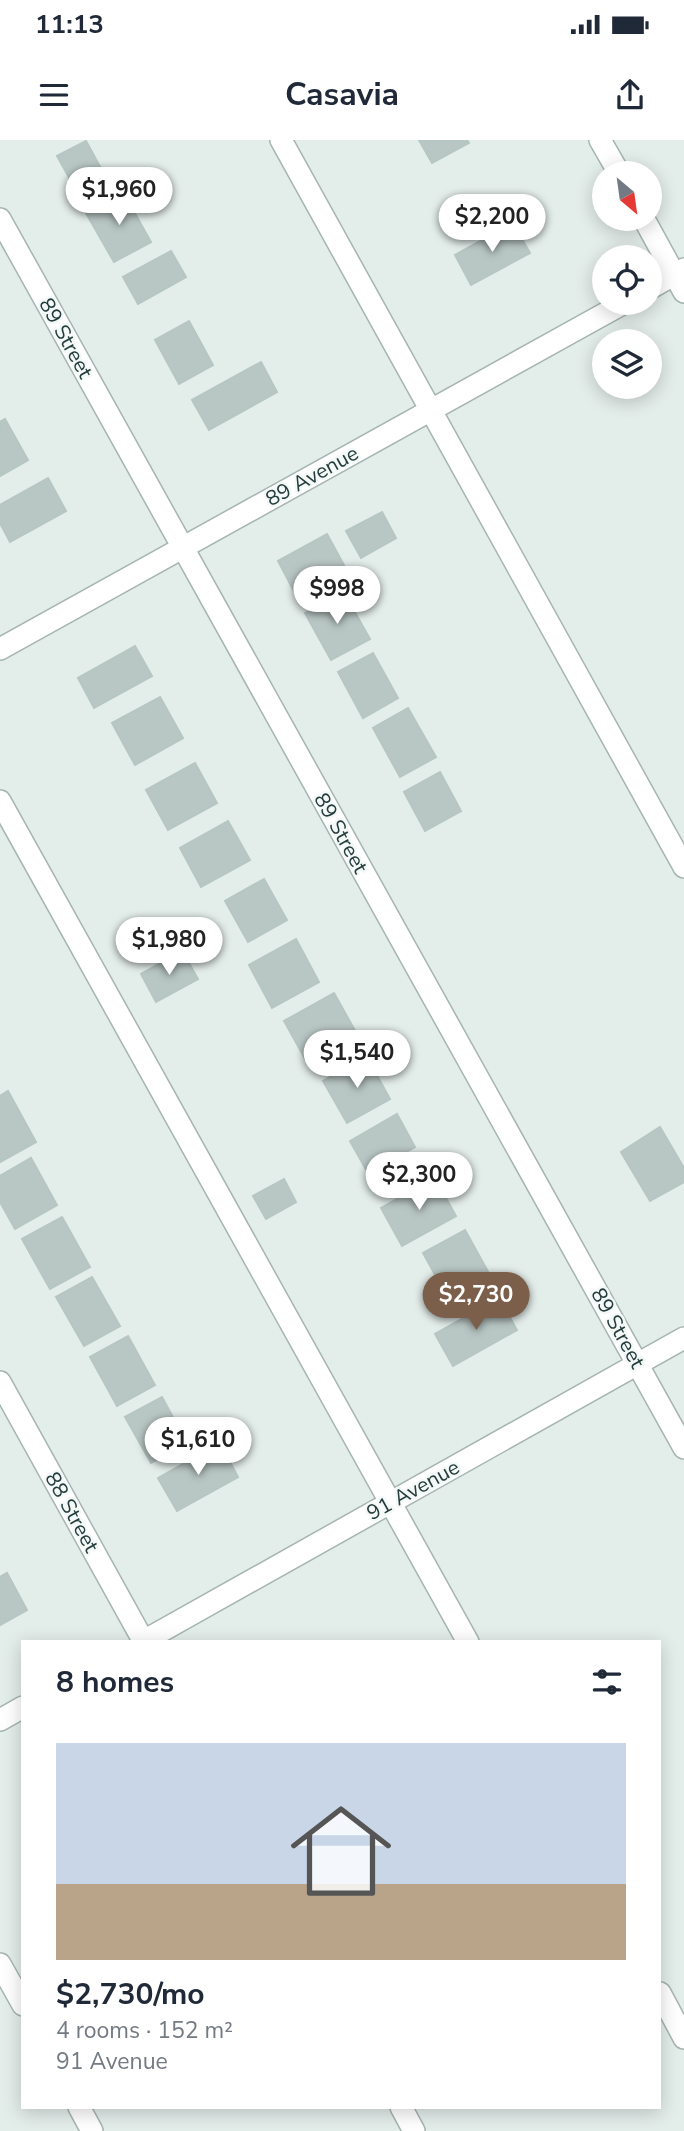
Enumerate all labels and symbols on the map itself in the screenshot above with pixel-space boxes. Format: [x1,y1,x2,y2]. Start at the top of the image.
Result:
north arrow [592,161,662,231]
pin: $1,960 [62,168,176,227]
pin: $2,200 [435,194,549,254]
street label: 89 Street [32,293,100,384]
street label: 89 Avenue [261,439,363,513]
pin: $998 [296,566,378,626]
street label: 89 Street [307,788,375,879]
pin: $1,980 [112,918,226,977]
pin: $1,540 [300,1030,414,1090]
pin: $2,300 [362,1152,476,1212]
pin: $2,730 [419,1272,533,1332]
street label: 89 Street [584,1283,652,1374]
pin: $1,610 [141,1418,255,1477]
street label: 91 Avenue [362,1453,464,1527]
street label: 88 Street [38,1467,106,1558]

